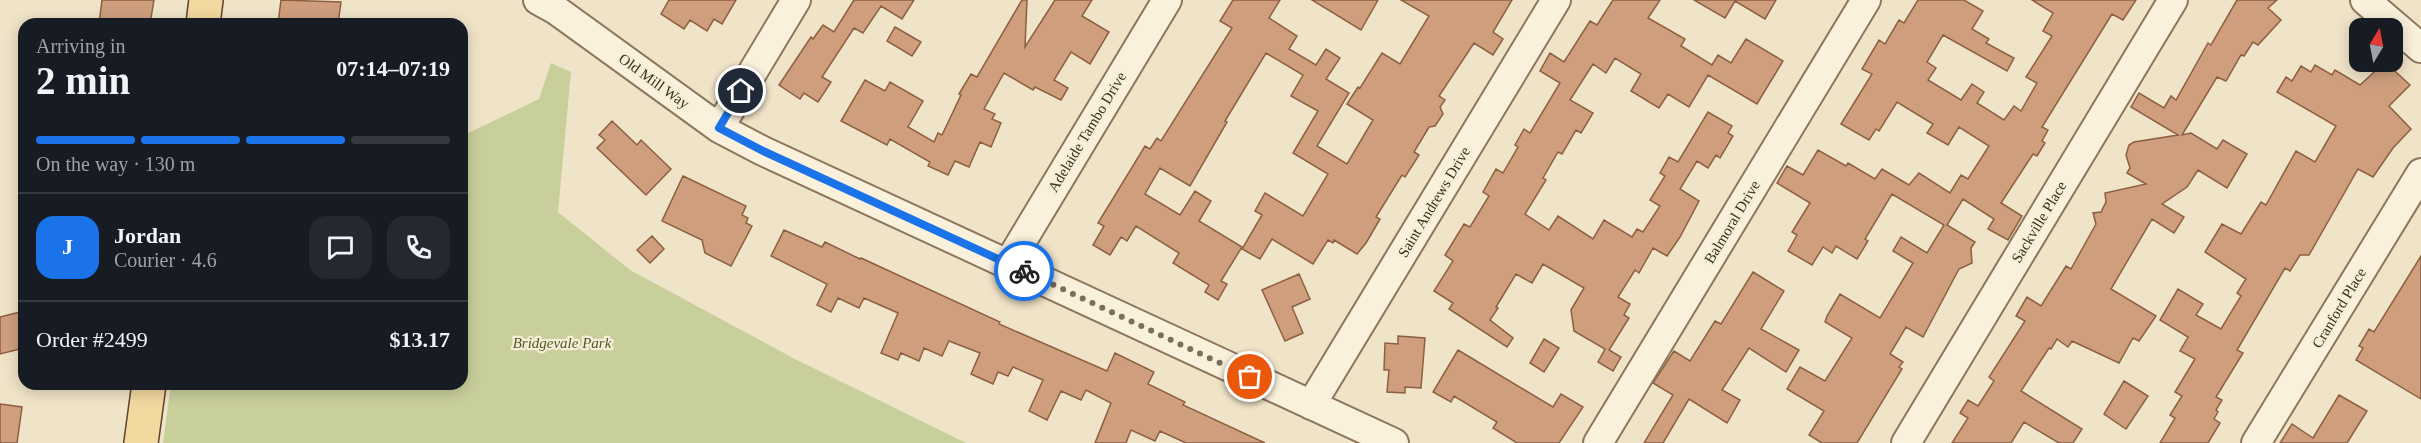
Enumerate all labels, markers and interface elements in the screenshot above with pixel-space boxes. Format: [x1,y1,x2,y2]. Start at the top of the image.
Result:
north arrow [2349,18,2403,72]
map controls [2349,18,2403,72]
text: Arriving in [36,35,125,57]
street label: Old Mill Way [616,50,693,112]
text: 07:14–07:19 [336,56,450,81]
text: 2 min [36,59,130,102]
pin [715,65,766,116]
street label: Adelaide Tambo Drive [1045,69,1129,195]
icon: home [724,74,757,107]
street label: Saint Andrews Drive [1395,144,1473,260]
text: On the way · 130 m [36,153,195,175]
street label: Balmoral Drive [1701,177,1763,266]
street label: Sackville Place [2008,178,2070,266]
button: chat [309,216,372,279]
button: phone [387,216,450,279]
text: Jordan [114,223,181,248]
text: J [62,234,73,259]
courier [994,241,1054,301]
text: Courier · 4.6 [114,249,217,271]
icon: bike [1008,255,1041,288]
street label: Cranford Place [2309,265,2369,351]
text: Order #2499 [36,327,148,352]
text: $13.17 [390,327,450,352]
park label: Bridgevale Park [513,335,612,351]
pin [1224,351,1275,402]
icon: bag [1233,360,1266,393]

